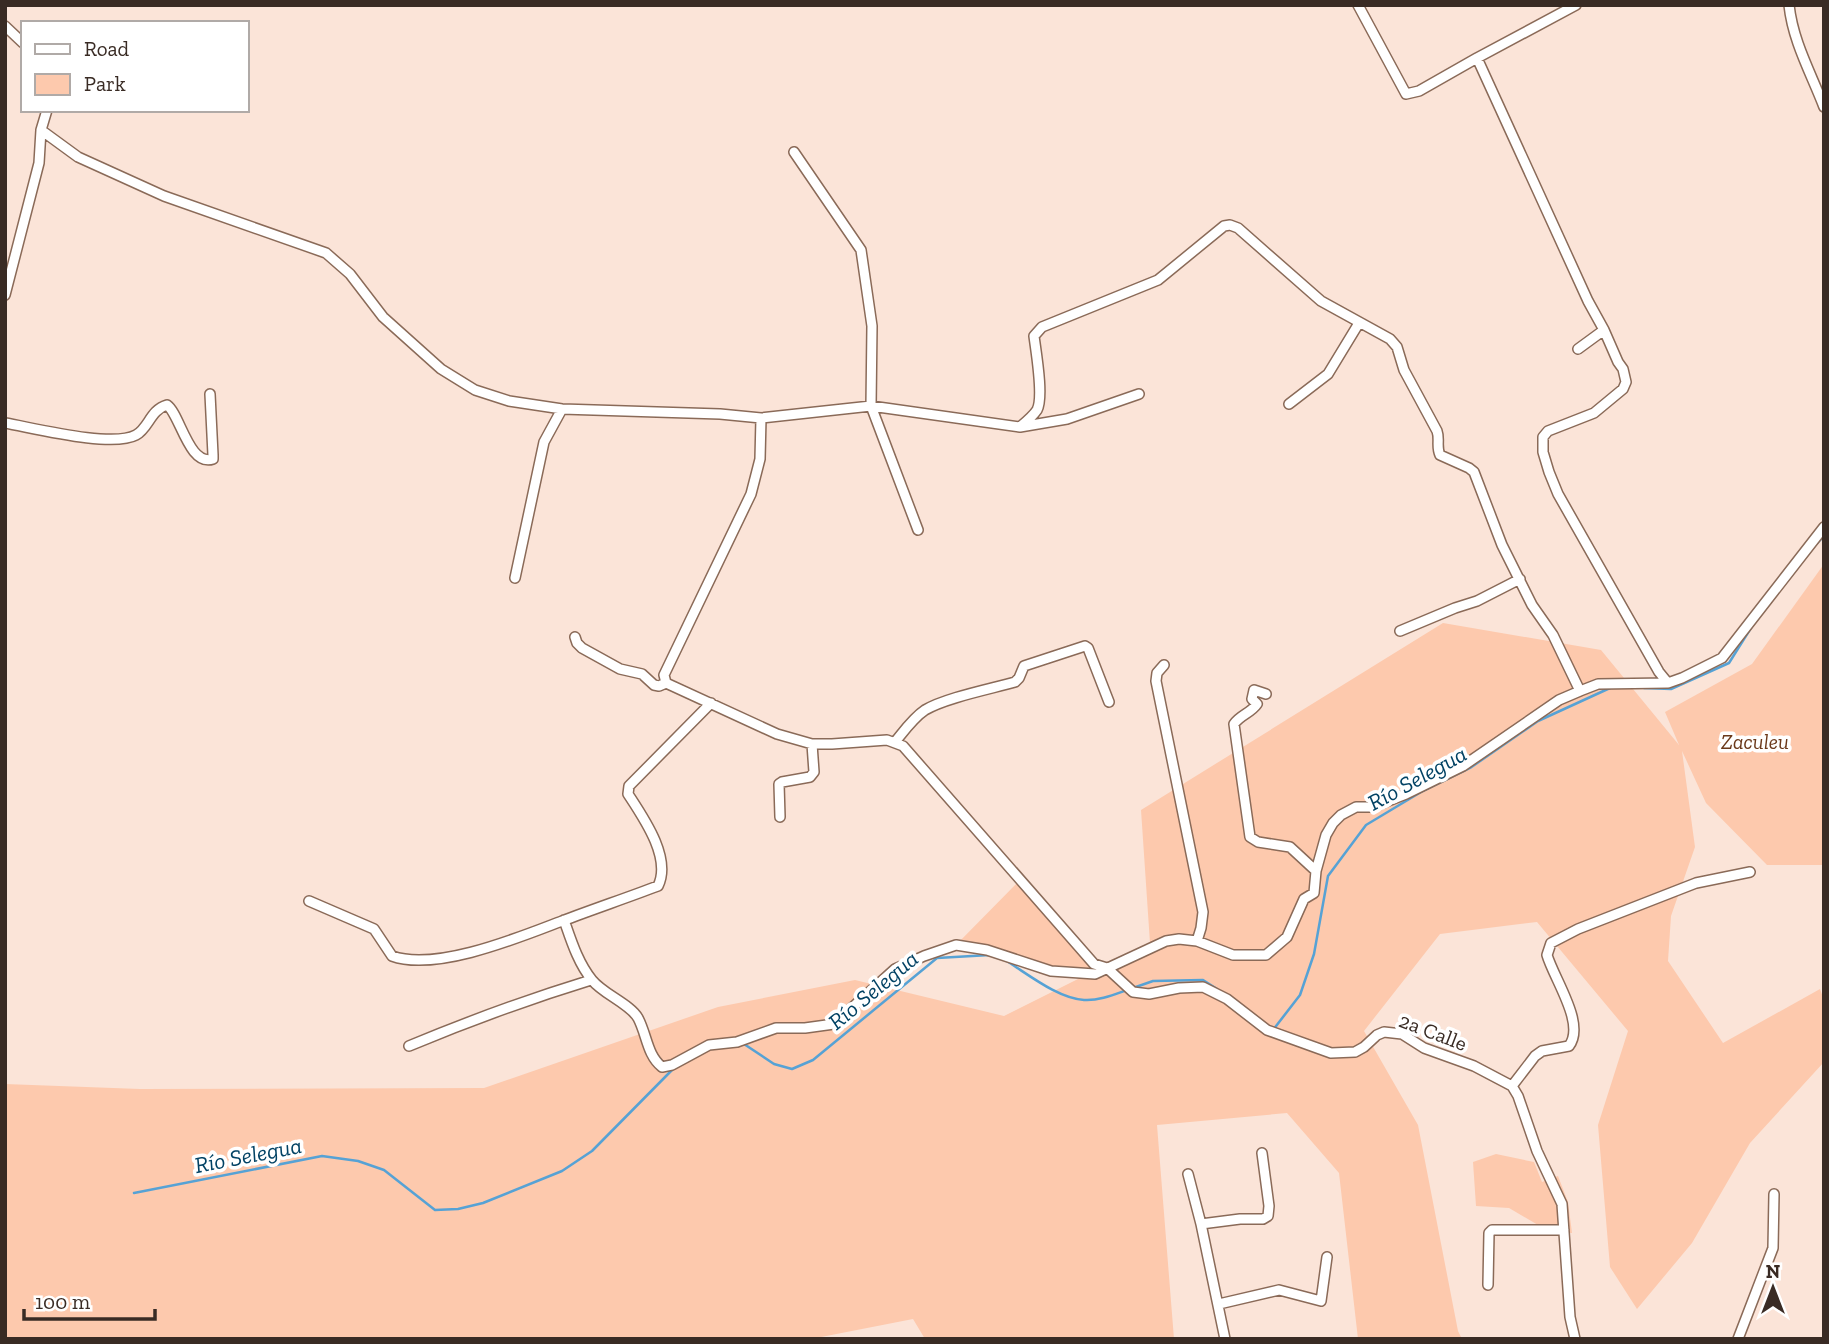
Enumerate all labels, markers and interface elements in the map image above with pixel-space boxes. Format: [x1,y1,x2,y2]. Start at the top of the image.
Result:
legend [21,21,248,112]
text: Road [84,36,130,61]
text: Park [84,71,126,96]
park label: Zaculeu [1721,729,1789,754]
water label: Río Selegua [1363,739,1471,817]
water label: Río Selegua [822,944,924,1036]
street label: 2a Calle [1396,1007,1471,1056]
water label: Río Selegua [192,1131,304,1179]
north arrow [1738,1253,1808,1323]
text: N [1766,1260,1780,1283]
scale bar [24,1278,156,1322]
text: 100 m [35,1289,90,1314]

